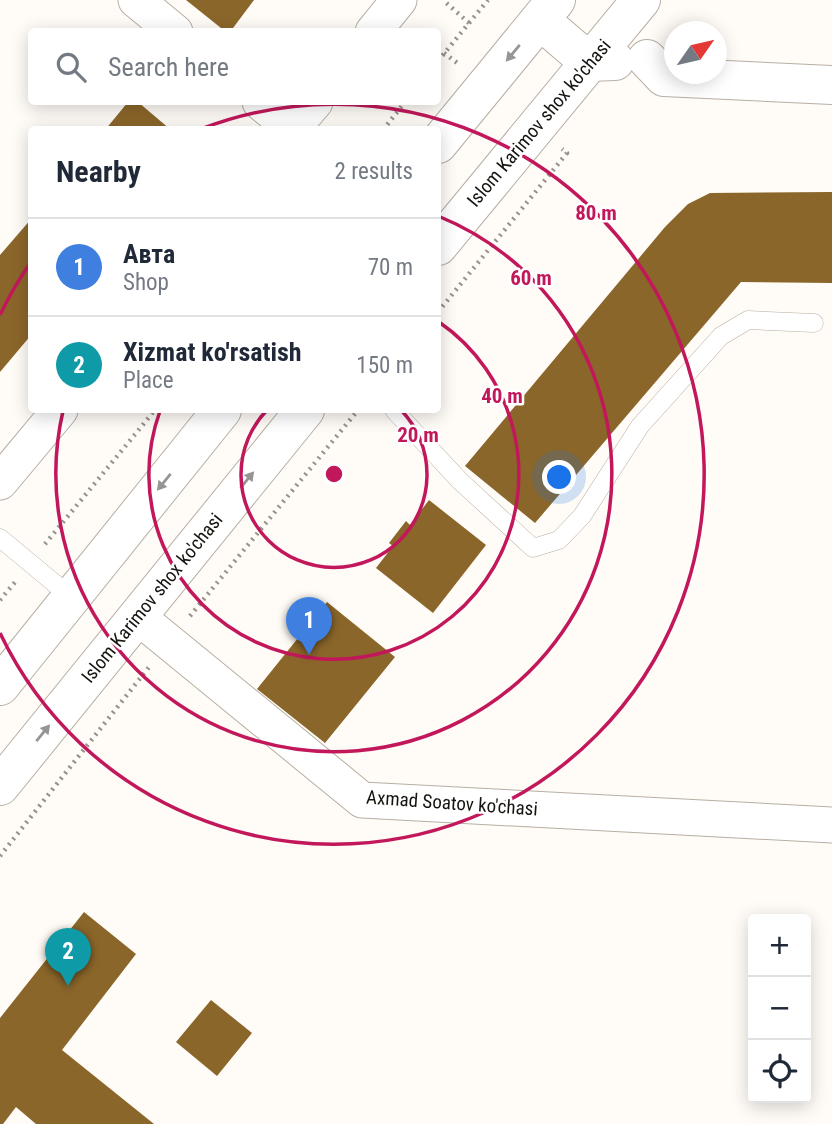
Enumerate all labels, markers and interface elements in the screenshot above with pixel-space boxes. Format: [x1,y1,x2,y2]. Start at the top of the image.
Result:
north arrow [664,21,727,84]
search box [28,28,441,105]
street label: Islom Karimov shox ko'chasi [462,35,616,211]
one-way arrow [506,44,521,61]
icon: search [52,48,90,86]
text: Search here [108,52,229,82]
text: Nearby [56,154,141,189]
text: 2 results [335,158,413,185]
text: 80 m [575,201,617,225]
text: Авта [123,239,175,269]
text: 1 [73,254,85,281]
text: 70 m [368,254,413,281]
text: 60 m [510,266,552,290]
text: Shop [123,269,169,296]
text: Xizmat ko'rsatish [123,337,302,367]
text: 2 [73,352,85,379]
text: 150 m [356,352,413,379]
text: Place [123,367,173,394]
text: 40 m [481,384,523,408]
text: 20 m [397,423,439,447]
your location [542,460,576,494]
centre of rings [322,462,346,486]
one-way arrow [240,471,255,489]
one-way arrow [156,472,171,490]
street label: Islom Karimov shox ko'chasi [77,509,227,687]
pin: 1 [286,597,332,655]
one-way arrow [35,724,49,742]
street label: Axmad Soatov ko'chasi [365,786,539,820]
map controls [748,914,811,1103]
button: + [748,914,811,977]
pin: 2 [45,928,91,986]
button: − [748,977,811,1040]
button: locate [748,1040,811,1103]

